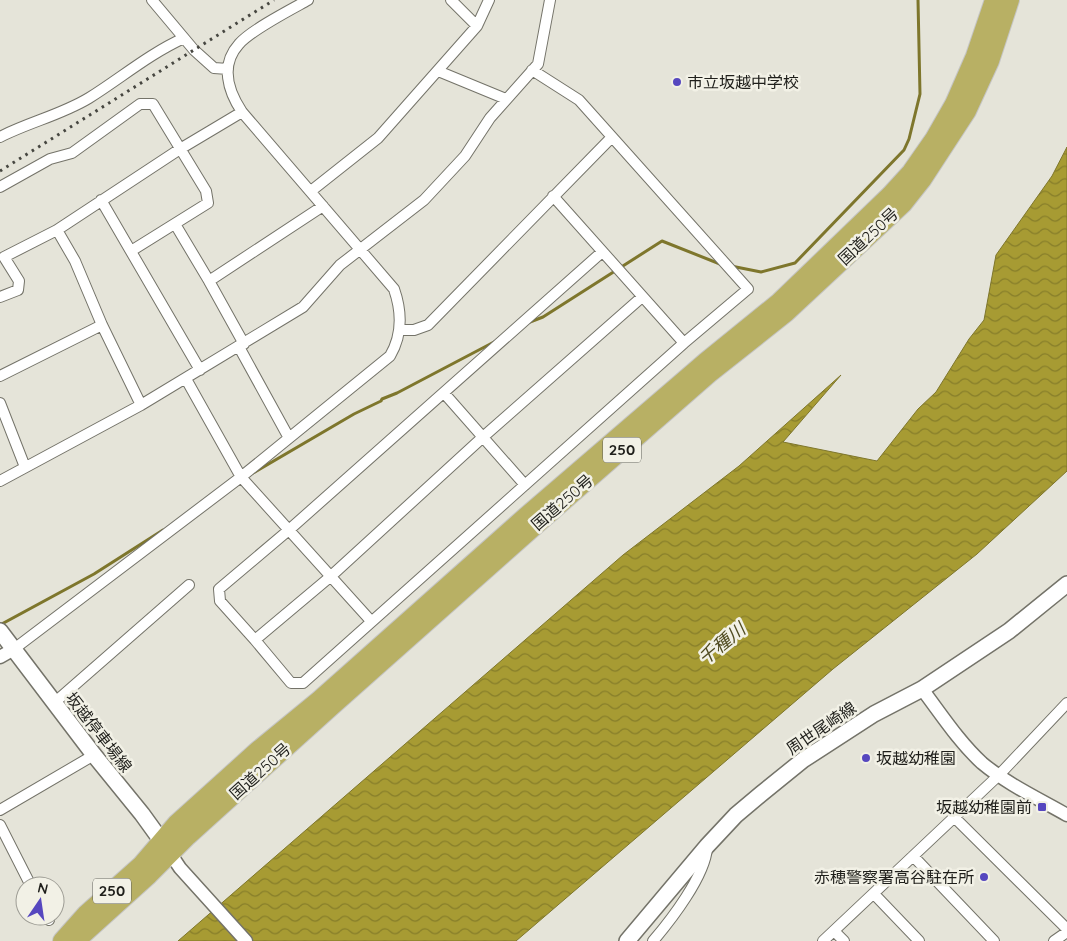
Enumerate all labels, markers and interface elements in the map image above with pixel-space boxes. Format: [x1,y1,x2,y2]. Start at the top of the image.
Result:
place label: 市立坂越中学校 [687,72,799,92]
marker: 市立坂越中学校 [671,76,683,88]
street label: 国道250号 [834,203,902,269]
road number: 250 [603,438,641,462]
street label: 国道250号 [527,470,597,534]
water label: 千種川 [693,616,751,670]
street label: 坂越停車場線 [62,688,136,776]
street label: 周世尾崎線 [782,697,860,759]
street label: 国道250号 [225,738,295,804]
place label: 坂越幼稚園 [876,748,956,768]
marker: 坂越幼稚園 [860,752,872,764]
place label: 坂越幼稚園前 [936,797,1032,817]
marker: 坂越幼稚園前 [1036,801,1048,813]
place label: 赤穂警察署高谷駐在所 [814,867,974,887]
marker: 赤穂警察署高谷駐在所 [978,871,990,883]
north arrow [15,876,65,926]
text: N [36,878,50,898]
road number: 250 [93,878,131,904]

